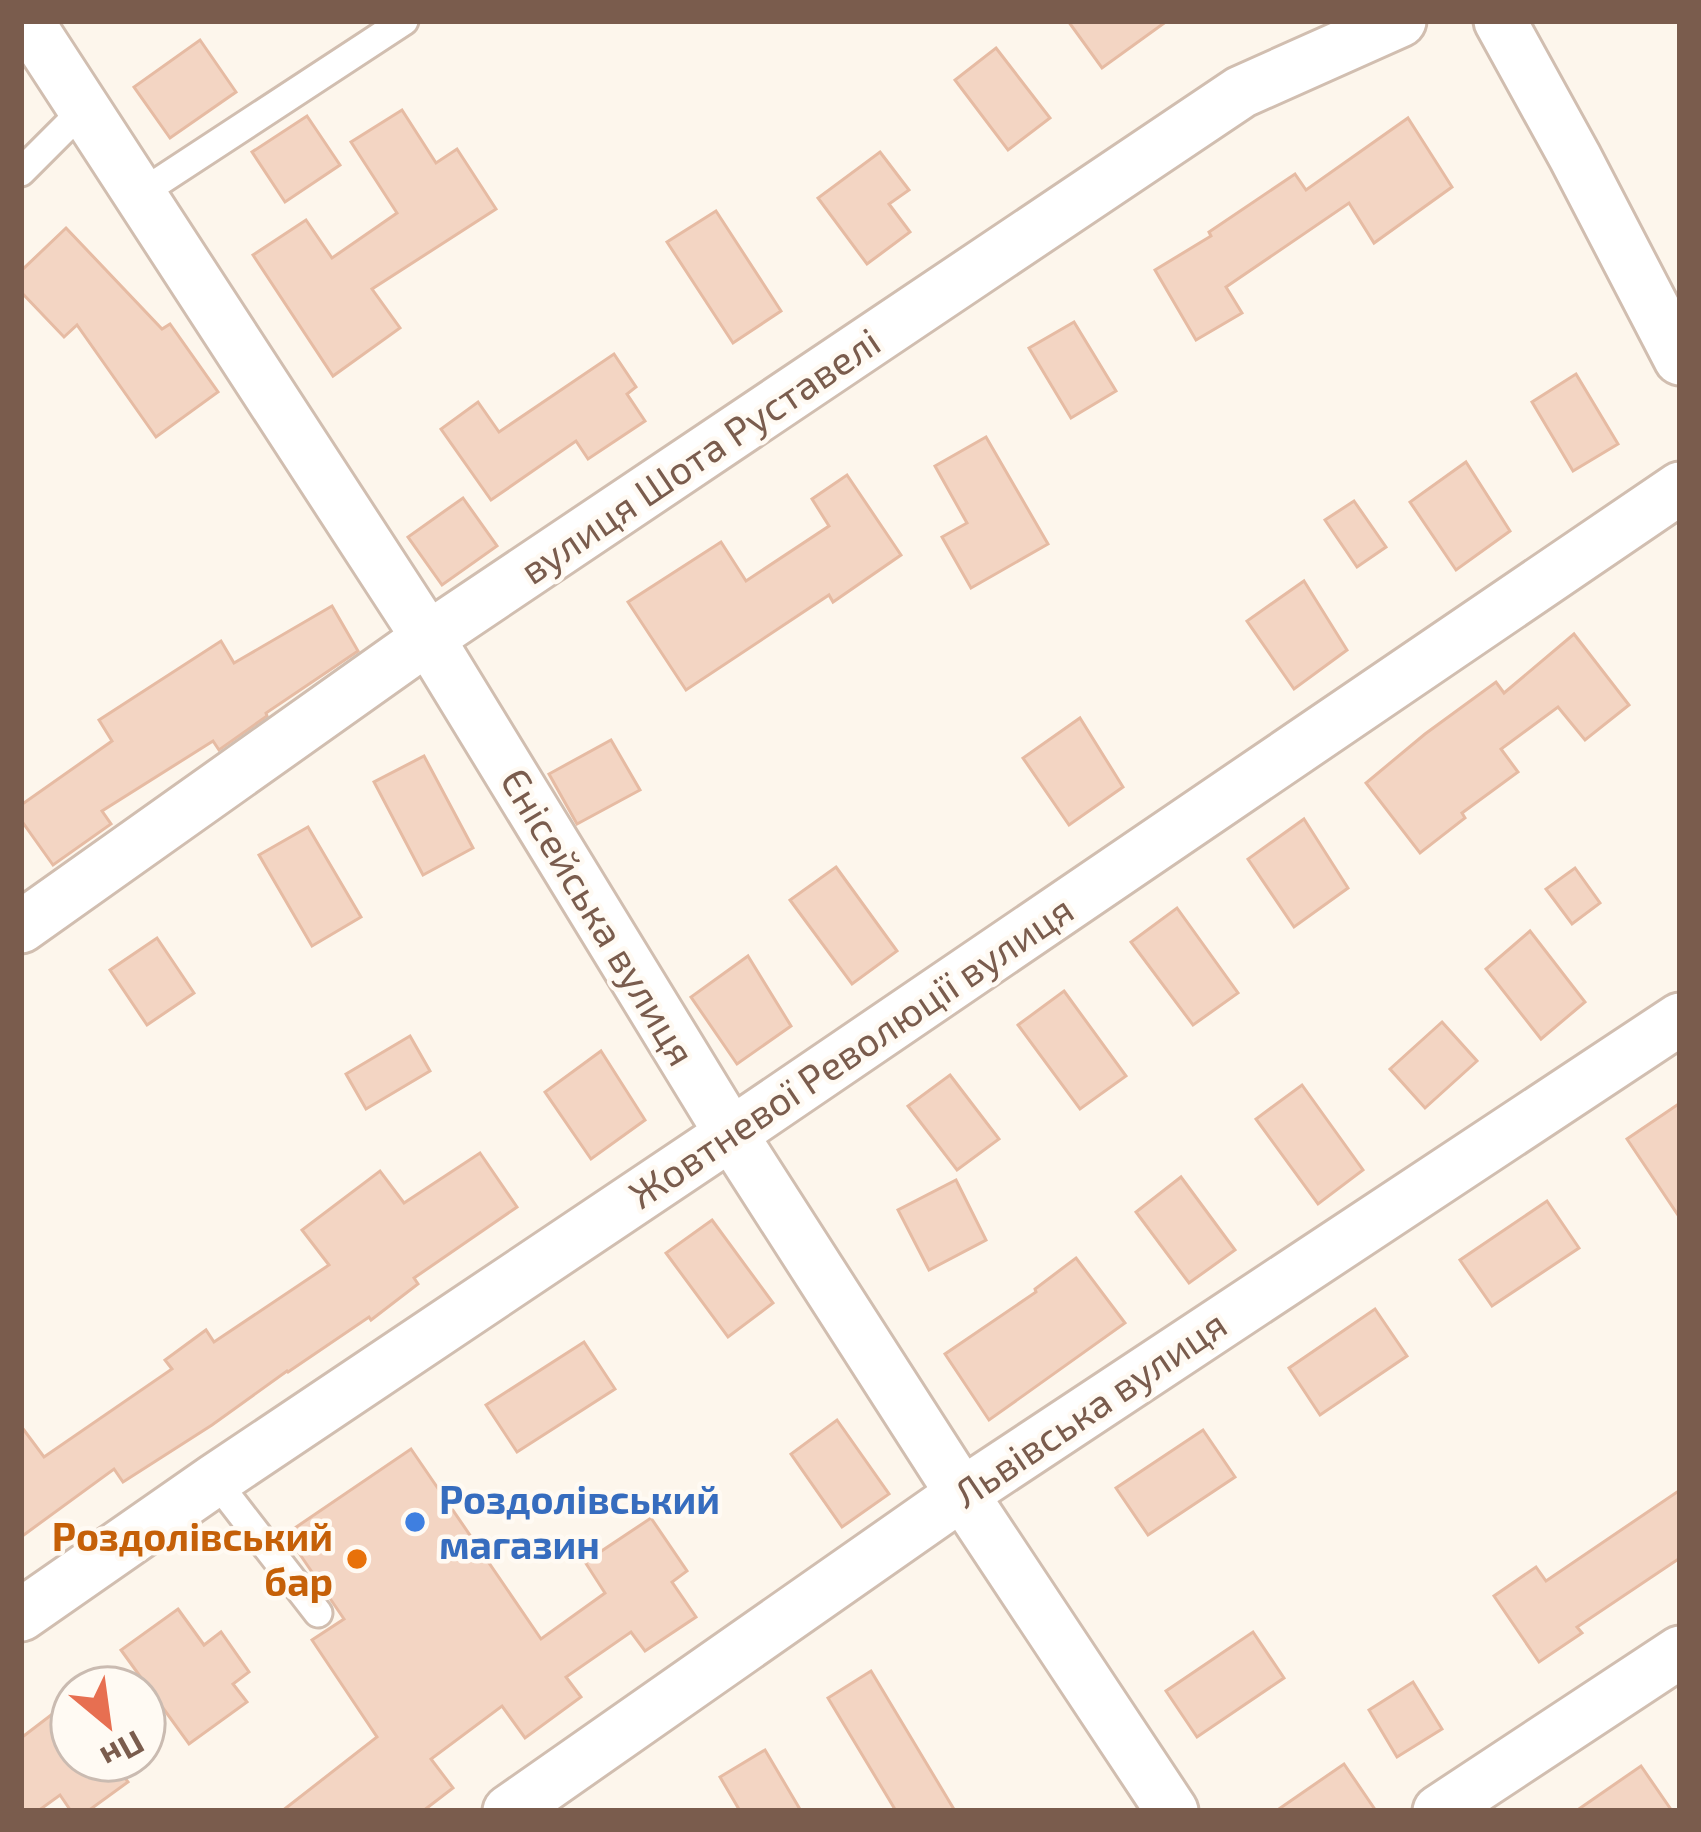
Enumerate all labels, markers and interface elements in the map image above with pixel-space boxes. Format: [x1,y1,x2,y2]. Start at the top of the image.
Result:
street label: вулиця Шота Руставелі [510,317,889,594]
street label: Єнісейська вулиця [491,759,707,1074]
street label: Жовтневої Революції вулиця [619,884,1082,1218]
street label: Львівська вулиця [944,1299,1235,1517]
place label: Роздолівський магазин [439,1475,720,1567]
marker: Роздолівський магазин [402,1509,428,1535]
place label: Роздолівський бар [52,1512,333,1604]
marker: Роздолівський бар [344,1546,370,1572]
north arrow [48,1664,168,1784]
text: Пн [95,1723,151,1779]

